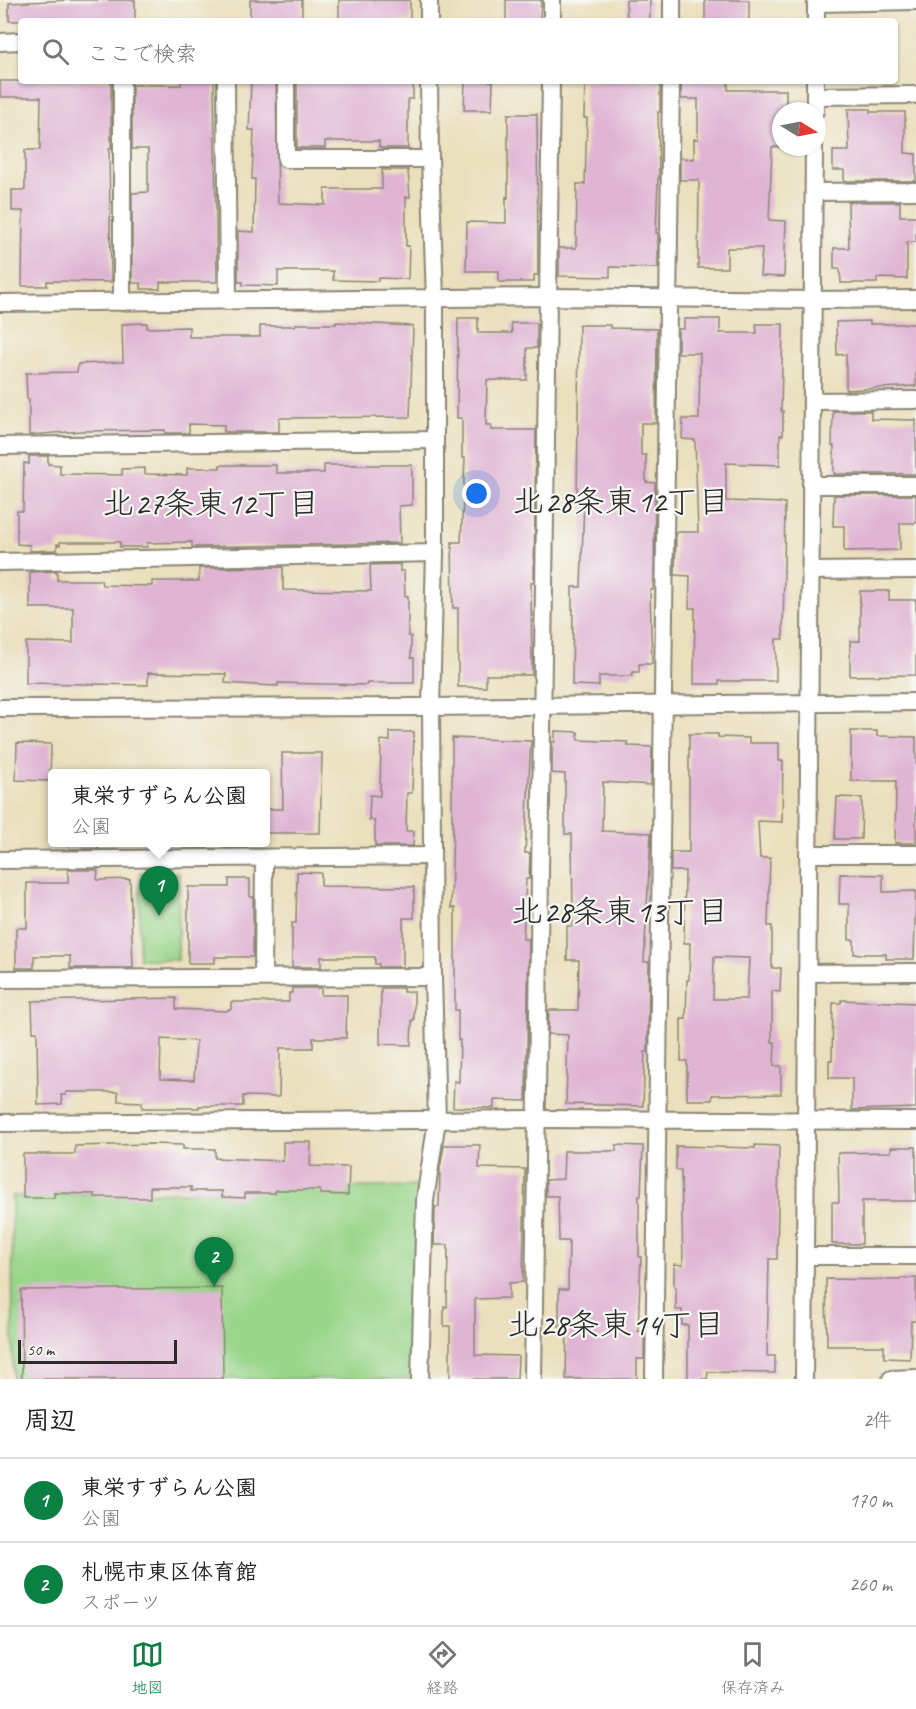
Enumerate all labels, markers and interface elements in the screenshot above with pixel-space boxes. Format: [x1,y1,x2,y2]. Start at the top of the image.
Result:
search box [18,18,898,84]
icon: search [39,35,72,68]
text: ここで検索 [87,40,197,68]
north arrow [772,102,826,156]
your location [462,479,491,508]
district label: 北28条東12丁目 [512,481,730,522]
district label: 北27条東12丁目 [102,483,320,524]
popup [48,769,270,847]
text: 東栄すずらん公園 [71,782,247,810]
text: 公園 [71,814,111,839]
pin: 1 [140,866,178,916]
district label: 北28条東13丁目 [511,891,729,932]
pin: 2 [194,1238,234,1287]
district label: 北28条東14丁目 [507,1304,725,1345]
scale bar [18,1337,177,1364]
text: 50 m [27,1340,54,1360]
text: 周辺 [24,1404,76,1437]
text: 2件 [863,1408,892,1433]
text: 東栄すずらん公園 [81,1474,257,1502]
text: 1 [39,1488,48,1513]
text: 170 m [849,1488,892,1513]
text: 公園 [81,1506,121,1531]
text: 札幌市東区体育館 [81,1558,257,1586]
text: 2 [39,1572,48,1597]
text: 260 m [849,1572,892,1597]
text: スポーツ [81,1590,161,1615]
tab: 地図 [131,1638,164,1698]
tab: 経路 [426,1638,459,1698]
tab: 保存済み [721,1638,785,1698]

